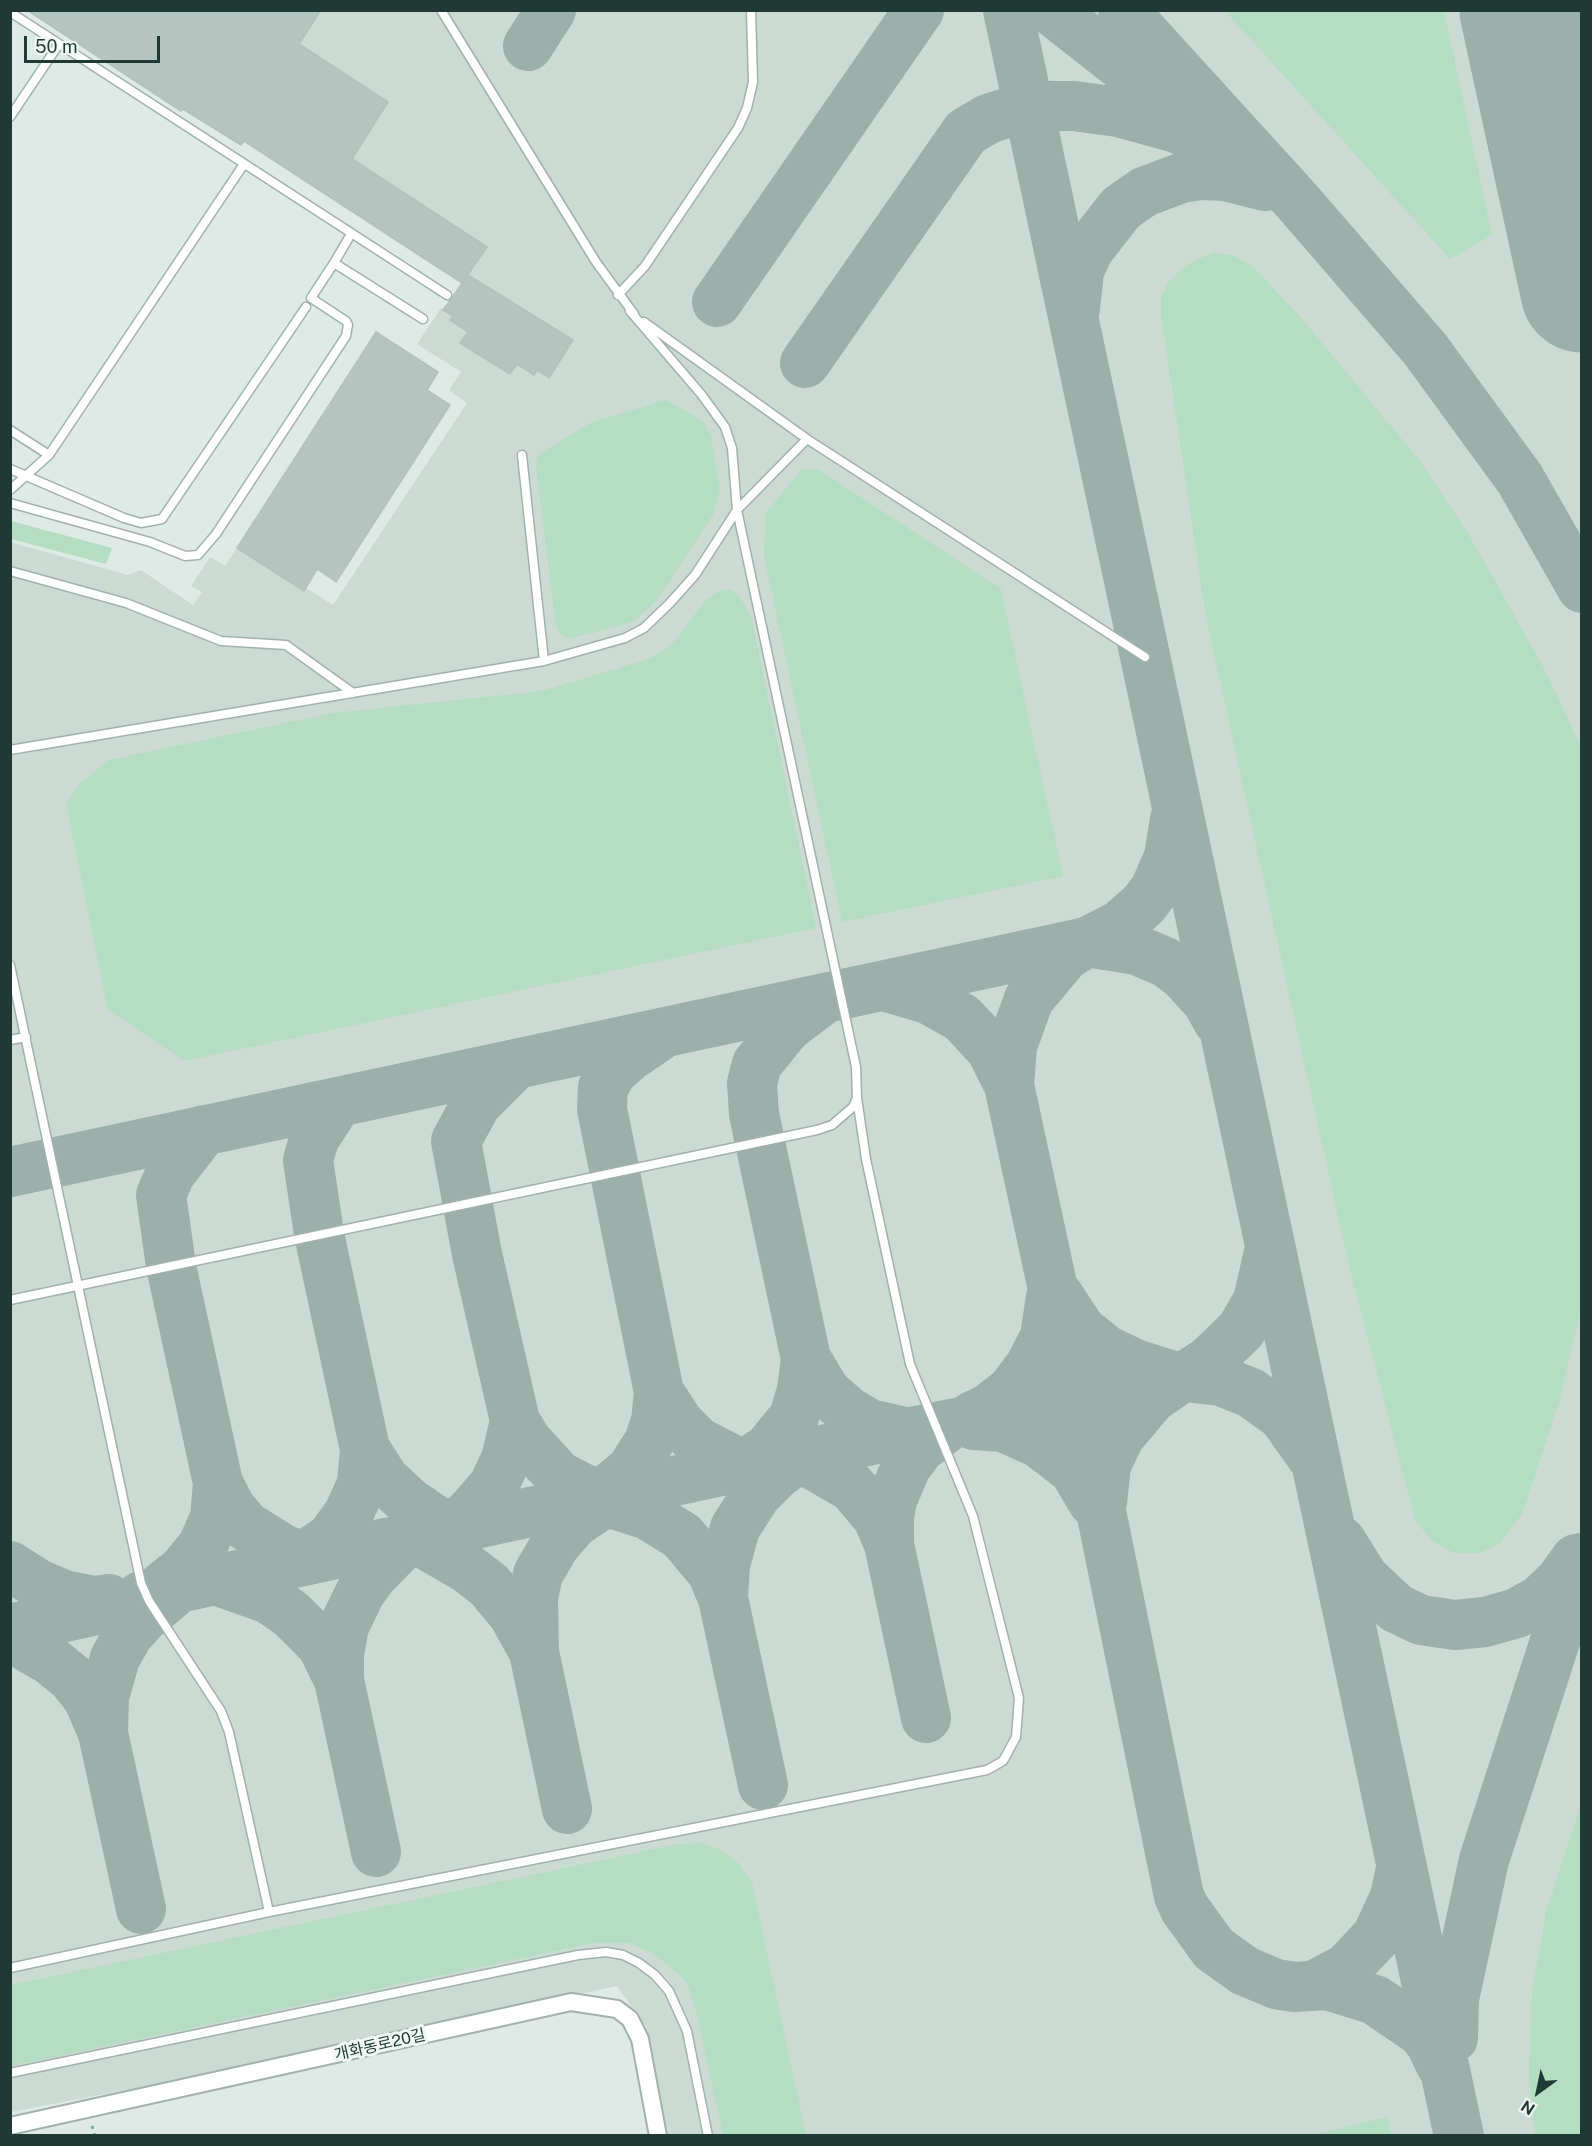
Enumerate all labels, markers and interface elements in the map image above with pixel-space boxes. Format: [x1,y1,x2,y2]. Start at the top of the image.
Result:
scale bar [27,24,164,62]
text: 50 m [35,36,78,57]
street label: 개화동로20길 [333,2025,427,2065]
north arrow [1508,2062,1568,2122]
text: N [1518,2096,1538,2119]

